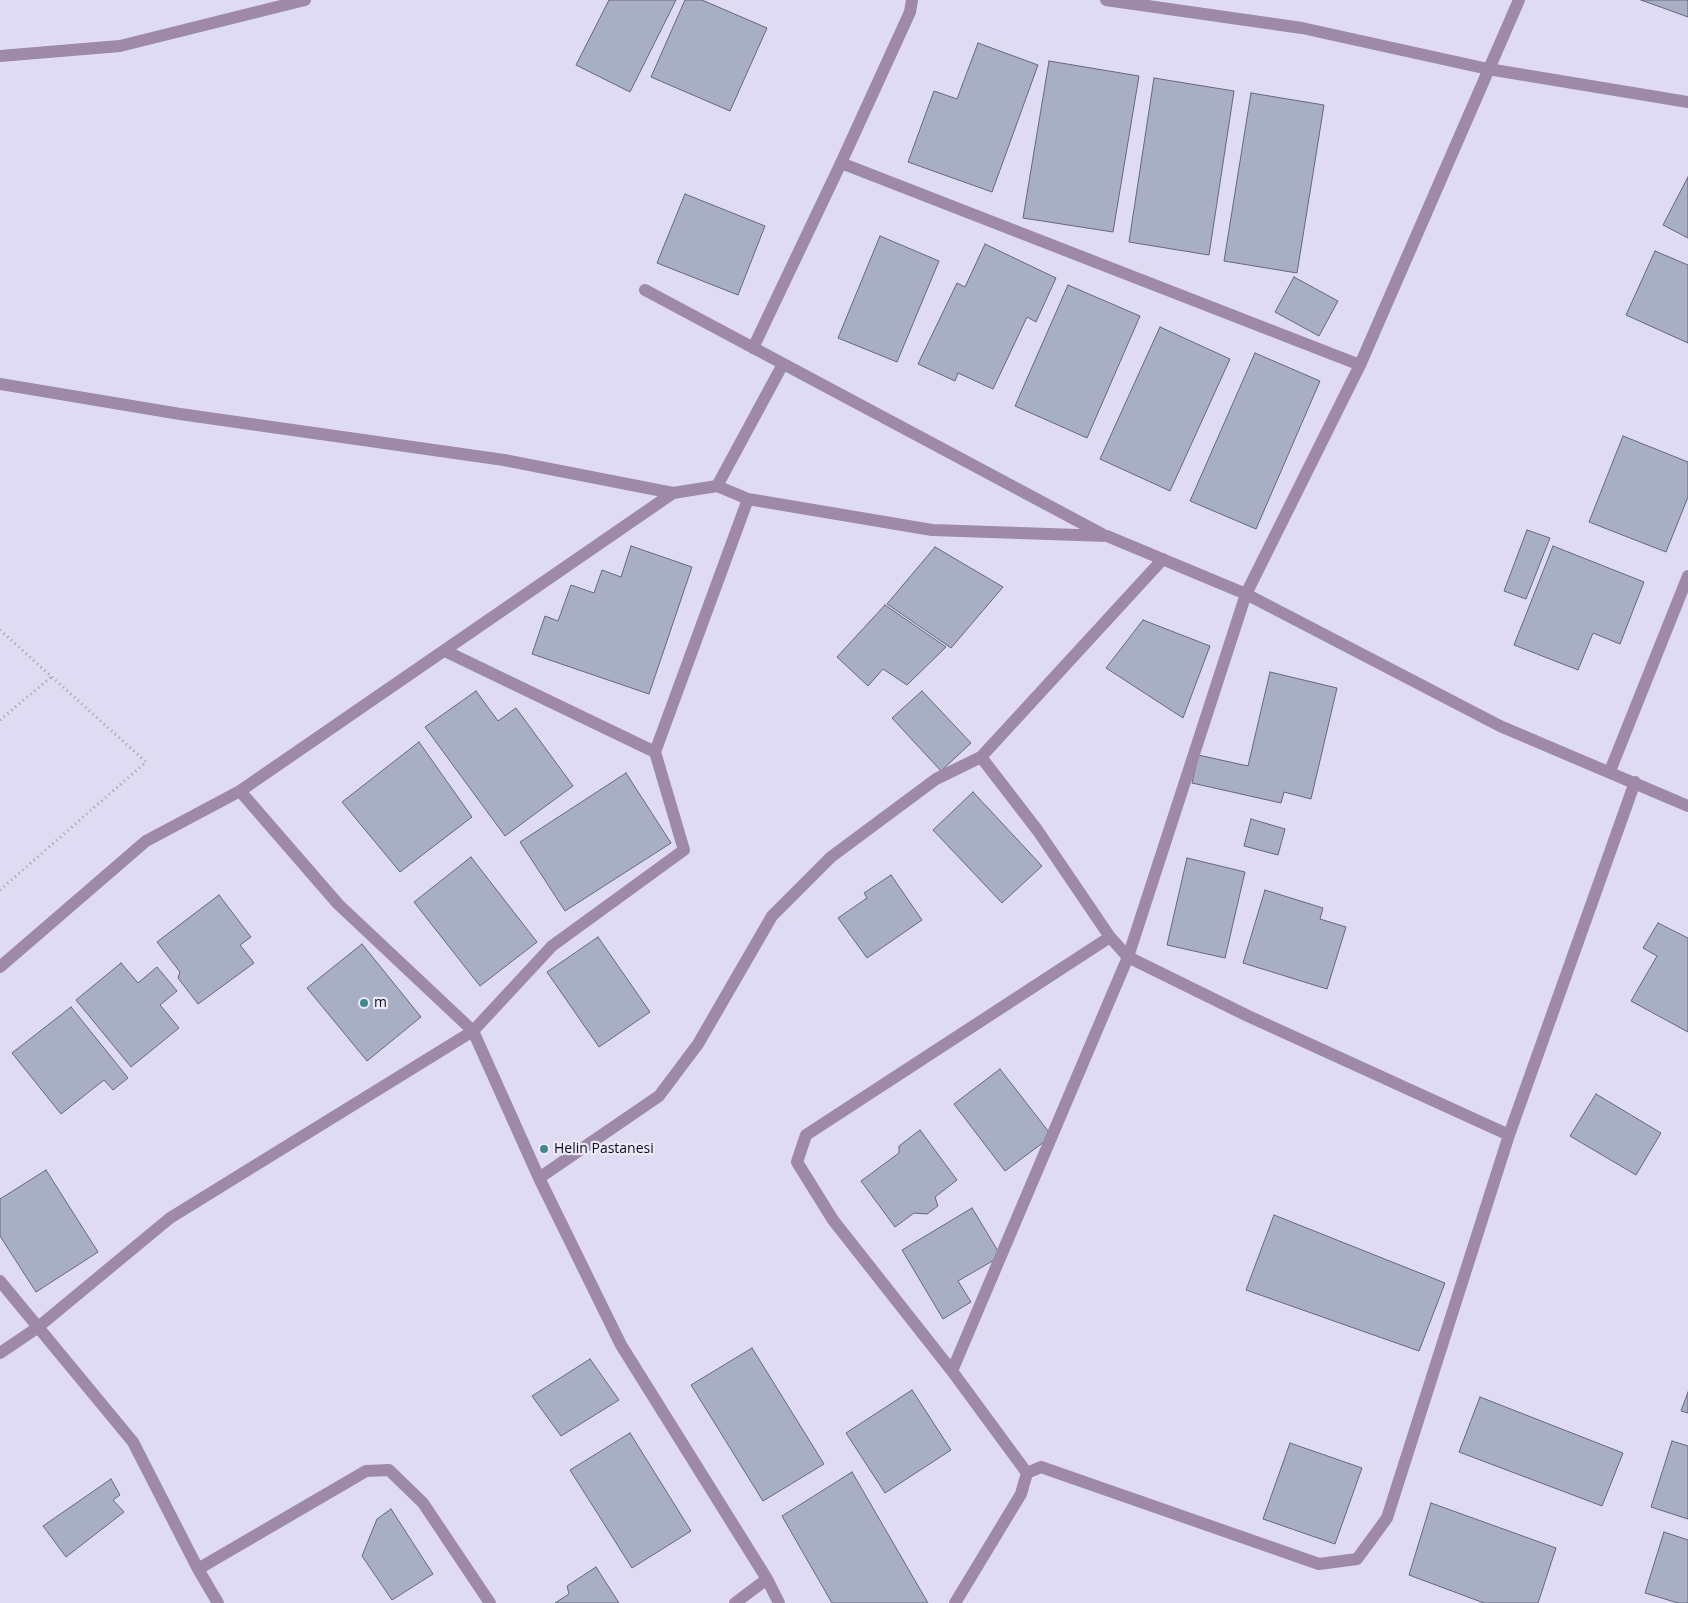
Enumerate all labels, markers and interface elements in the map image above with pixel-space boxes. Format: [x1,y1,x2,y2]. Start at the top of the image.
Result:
place label: m [374,995,387,1011]
marker: m [358,997,370,1009]
place label: Helin Pastanesi [554,1141,654,1157]
marker: Helin Pastanesi [538,1143,550,1155]

